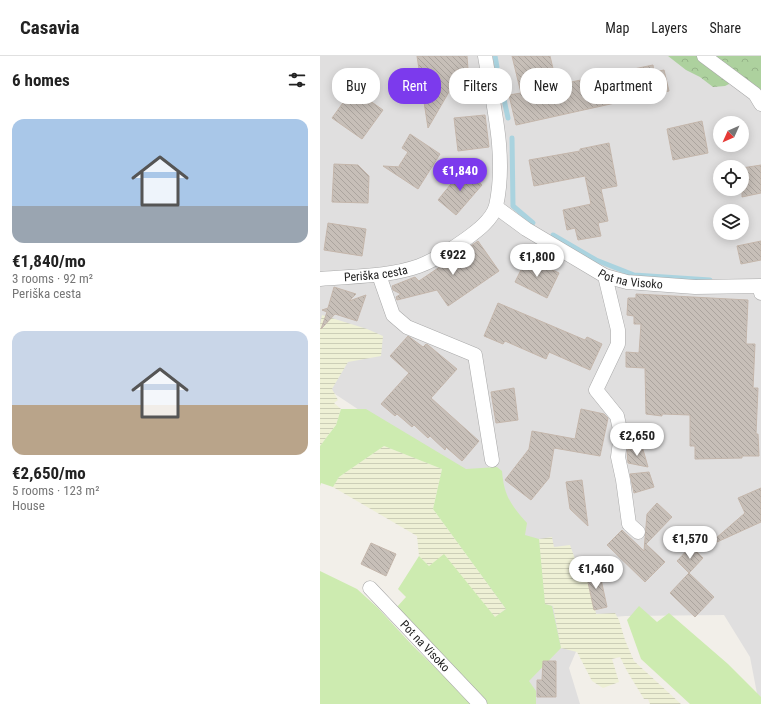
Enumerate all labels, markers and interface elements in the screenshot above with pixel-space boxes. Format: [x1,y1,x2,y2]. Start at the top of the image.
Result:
text: Casavia [20,16,80,39]
text: Map [605,20,629,36]
text: Layers [651,20,688,36]
text: Share [710,20,741,36]
chip: Buy [332,68,380,104]
chip: Rent [388,68,441,104]
chip: Filters [449,68,512,104]
chip: New [520,68,572,104]
chip: Apartment [580,68,667,104]
icon: filters [286,69,308,91]
text: 6 homes [12,70,70,90]
north arrow [713,116,749,152]
map controls [713,116,749,240]
icon: home [124,145,196,217]
pin: €1,840 [427,158,493,192]
button: locate [713,160,749,196]
text: €1,840 [442,163,478,178]
button: layers [713,204,749,240]
pin: €922 [429,242,477,276]
pin: €1,800 [504,244,570,278]
text: €922 [440,247,466,262]
text: €1,800 [519,249,555,264]
text: €1,840/mo [12,251,86,271]
street label: Periška cesta [343,263,409,284]
street label: Pot na Visoko [595,266,663,292]
text: 3 rooms · 92 m² [12,271,93,286]
text: Periška cesta [12,286,81,301]
icon: home [124,357,196,429]
pin: €2,650 [604,423,670,457]
text: €2,650 [619,428,655,443]
text: €2,650/mo [12,463,86,483]
text: 5 rooms · 123 m² [12,483,99,498]
text: House [12,498,45,513]
pin: €1,570 [657,526,723,560]
text: €1,570 [672,531,708,546]
pin: €1,460 [563,556,629,590]
text: €1,460 [578,561,614,576]
street label: Pot na Visoko [397,617,453,675]

